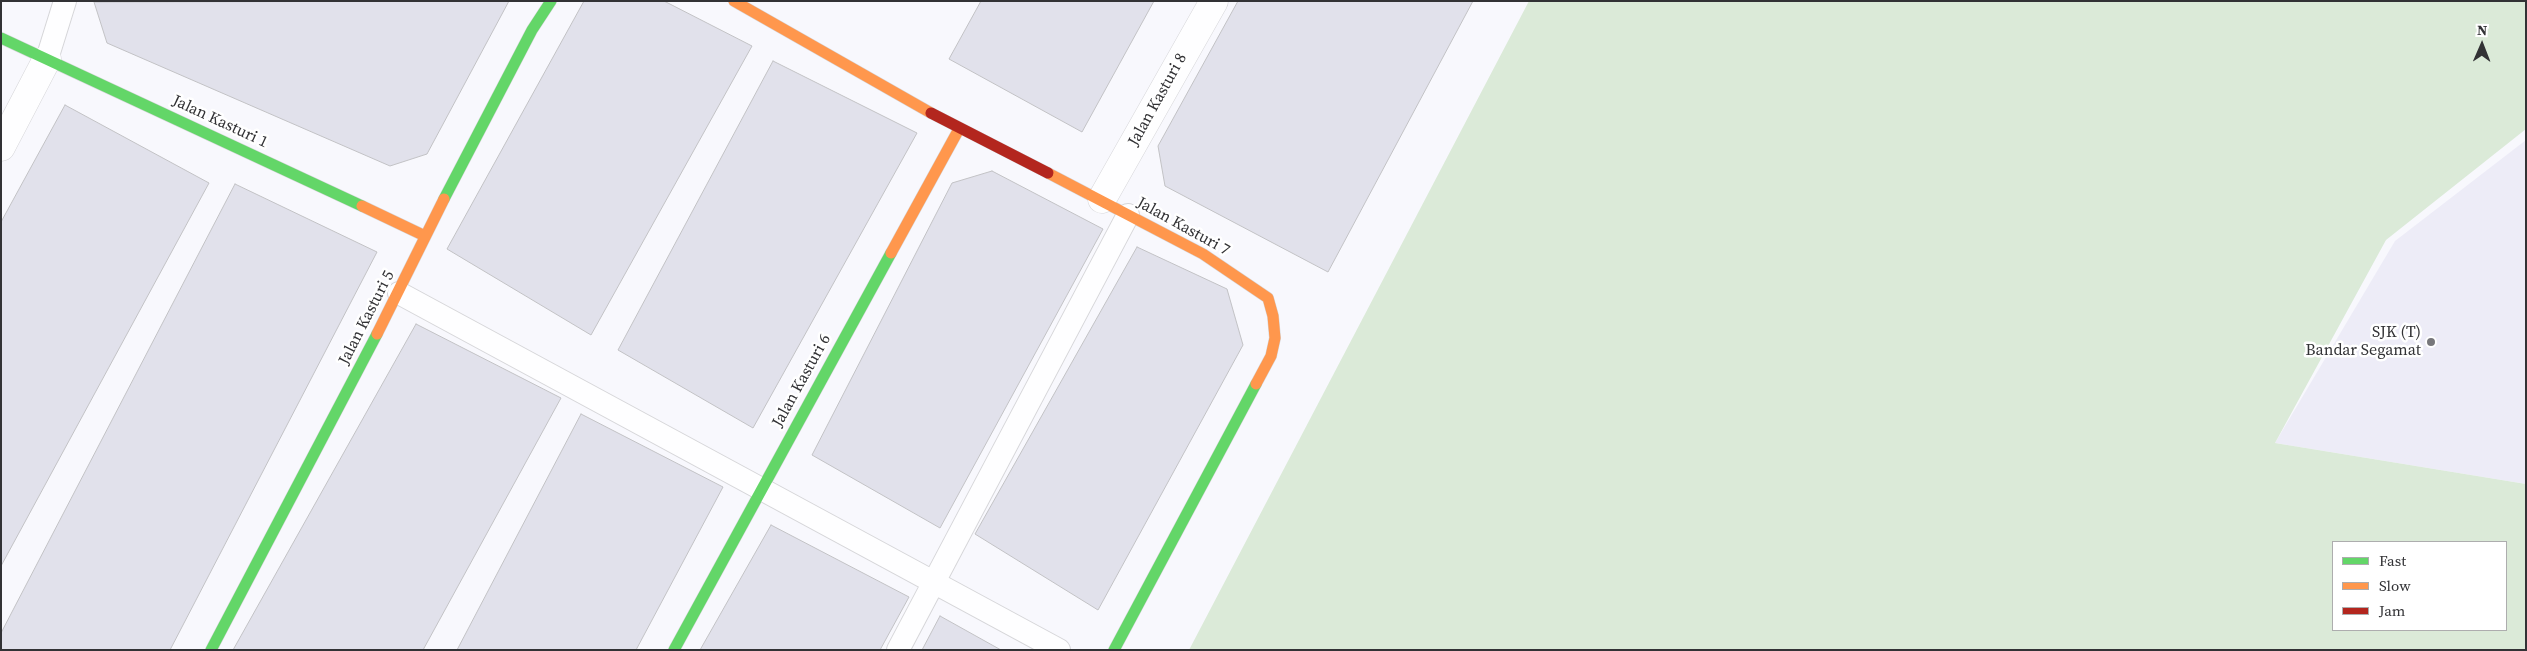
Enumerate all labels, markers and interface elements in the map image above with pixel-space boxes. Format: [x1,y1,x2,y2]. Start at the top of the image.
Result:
north arrow [2457,20,2507,70]
text: N [2477,20,2488,40]
street label: Jalan Kasturi 8 [1125,50,1191,150]
street label: Jalan Kasturi 1 [169,91,271,153]
street label: Jalan Kasturi 7 [1133,194,1233,260]
street label: Jalan Kasturi 5 [335,268,399,368]
place label: SJK (T) Bandar Segamat [2306,323,2421,361]
street label: Jalan Kasturi 6 [769,331,835,431]
marker: SJK (T) Bandar Segamat [2425,336,2437,348]
legend [2332,541,2507,631]
text: Fast [2379,550,2406,571]
text: Slow [2379,575,2411,596]
text: Jam [2379,600,2405,621]

